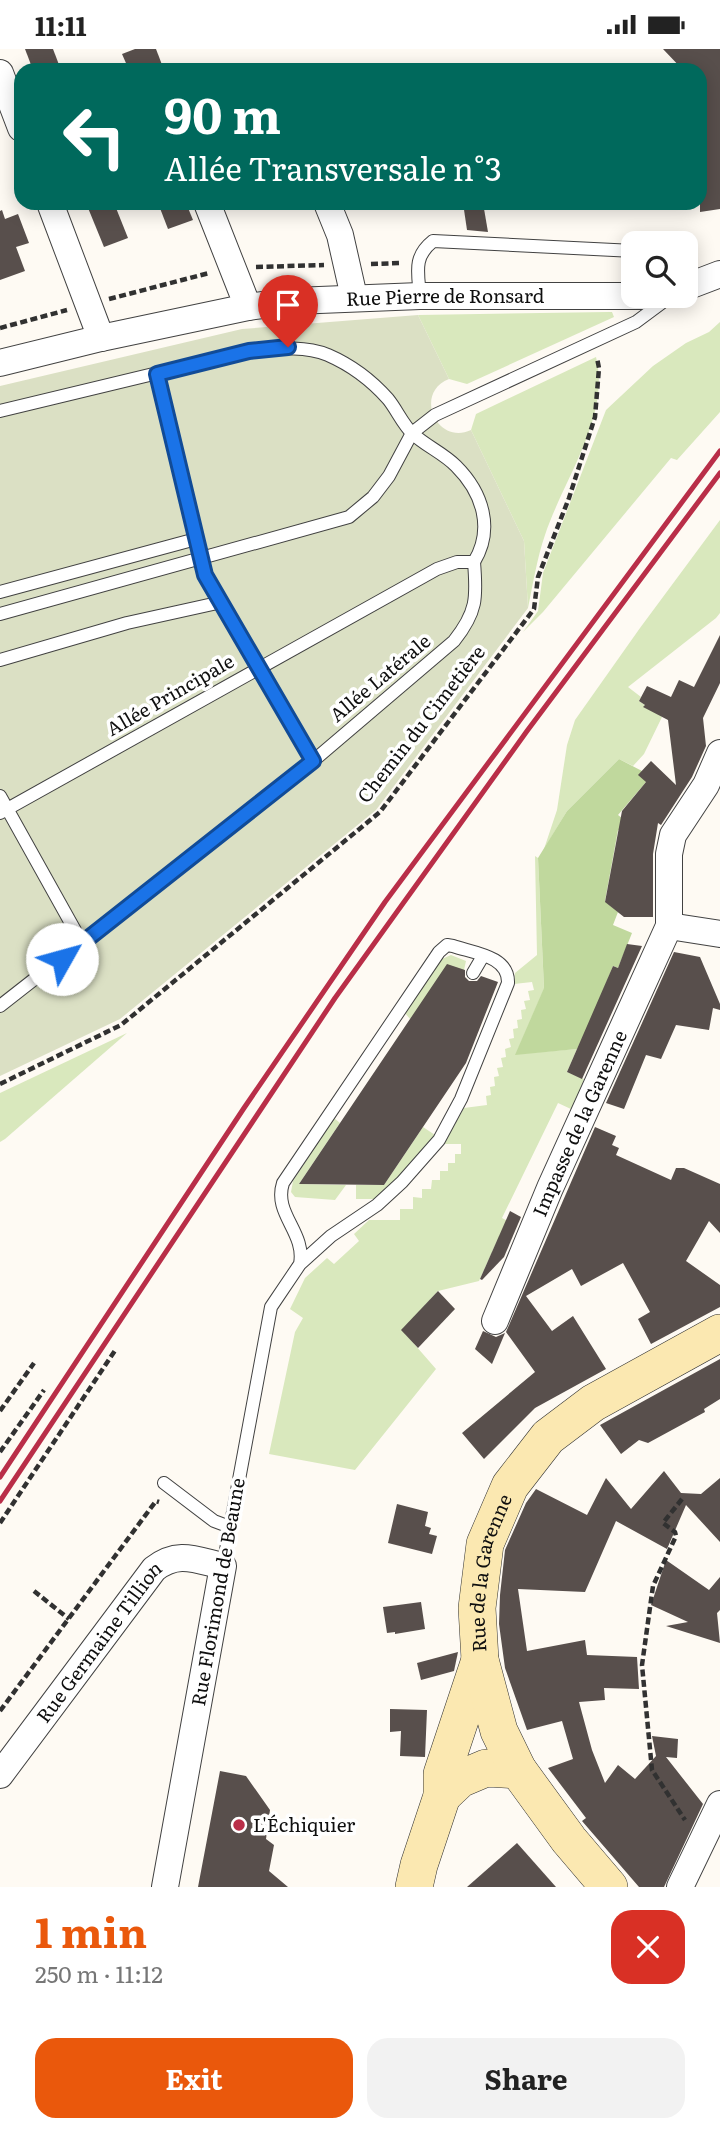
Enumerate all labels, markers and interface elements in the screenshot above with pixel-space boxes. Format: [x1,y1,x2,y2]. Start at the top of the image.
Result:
text: 11:11 [35,5,87,44]
text: 90 m [164,76,281,149]
icon: left [49,91,140,182]
text: Allée Transversale n°3 [164,143,502,191]
map controls [621,231,698,308]
button: search [621,231,698,308]
pin [258,275,318,347]
street label: Rue Pierre de Ronsard [345,281,545,312]
icon: arrive [269,286,307,324]
street label: Allée Latérale [323,626,436,728]
street label: Chemin du Cimetière [350,638,491,808]
street label: Allée Principale [101,646,239,742]
position arrow [25,922,99,996]
street label: Impasse de la Garenne [525,1025,633,1221]
street label: Rue Florimond de Beaune [183,1475,251,1708]
street label: Rue de la Garenne [461,1489,518,1653]
street label: Rue Germaine Tillion [29,1553,167,1728]
place label: L'Échiquier [253,1810,355,1838]
marker: L'Échiquier [231,1817,247,1833]
text: 1 min [35,1899,147,1961]
button: close [611,1910,685,1984]
text: 250 m · 11:12 [35,1956,163,1990]
button: Exit [35,2038,353,2118]
button: Share [367,2038,685,2118]

